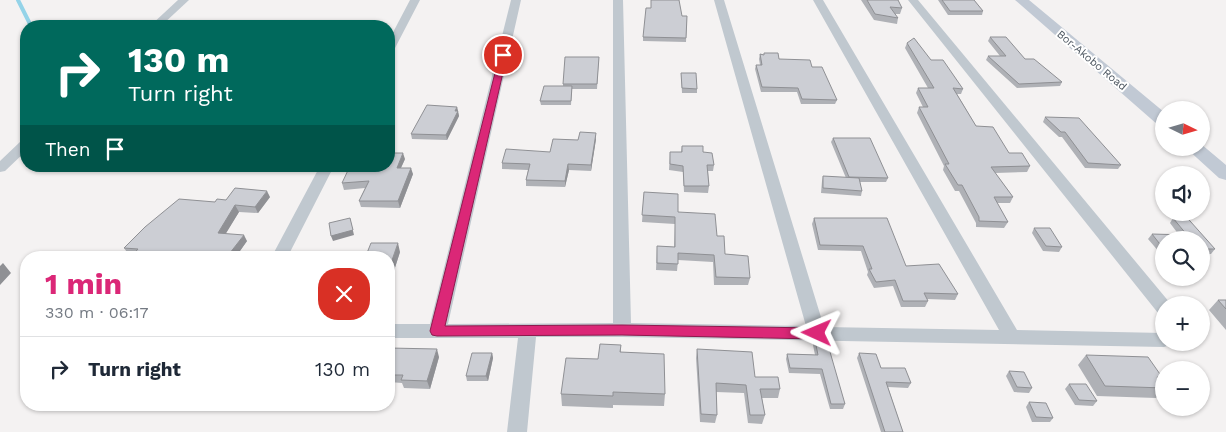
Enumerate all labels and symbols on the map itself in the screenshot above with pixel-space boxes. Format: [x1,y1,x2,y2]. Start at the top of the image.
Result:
street label: Bor-Akobo Road [1054,27,1129,93]
pin [482,34,524,76]
north arrow [1155,101,1210,156]
position arrow [790,306,842,358]

